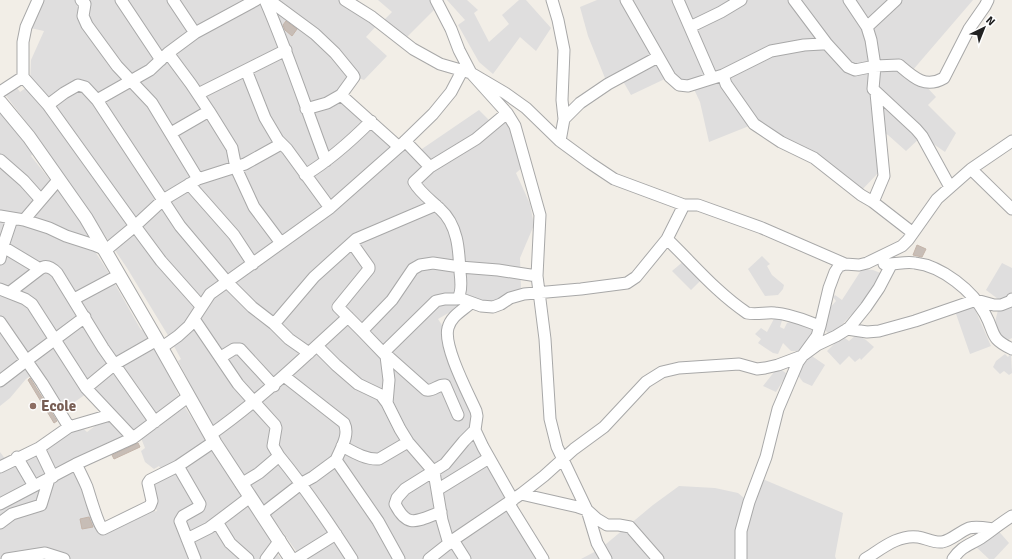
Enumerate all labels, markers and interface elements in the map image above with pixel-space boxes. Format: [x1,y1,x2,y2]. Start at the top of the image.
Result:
north arrow [964,8,1004,48]
text: N [983,14,998,28]
place label: Ecole [41,397,76,415]
marker: Ecole [28,401,38,411]

